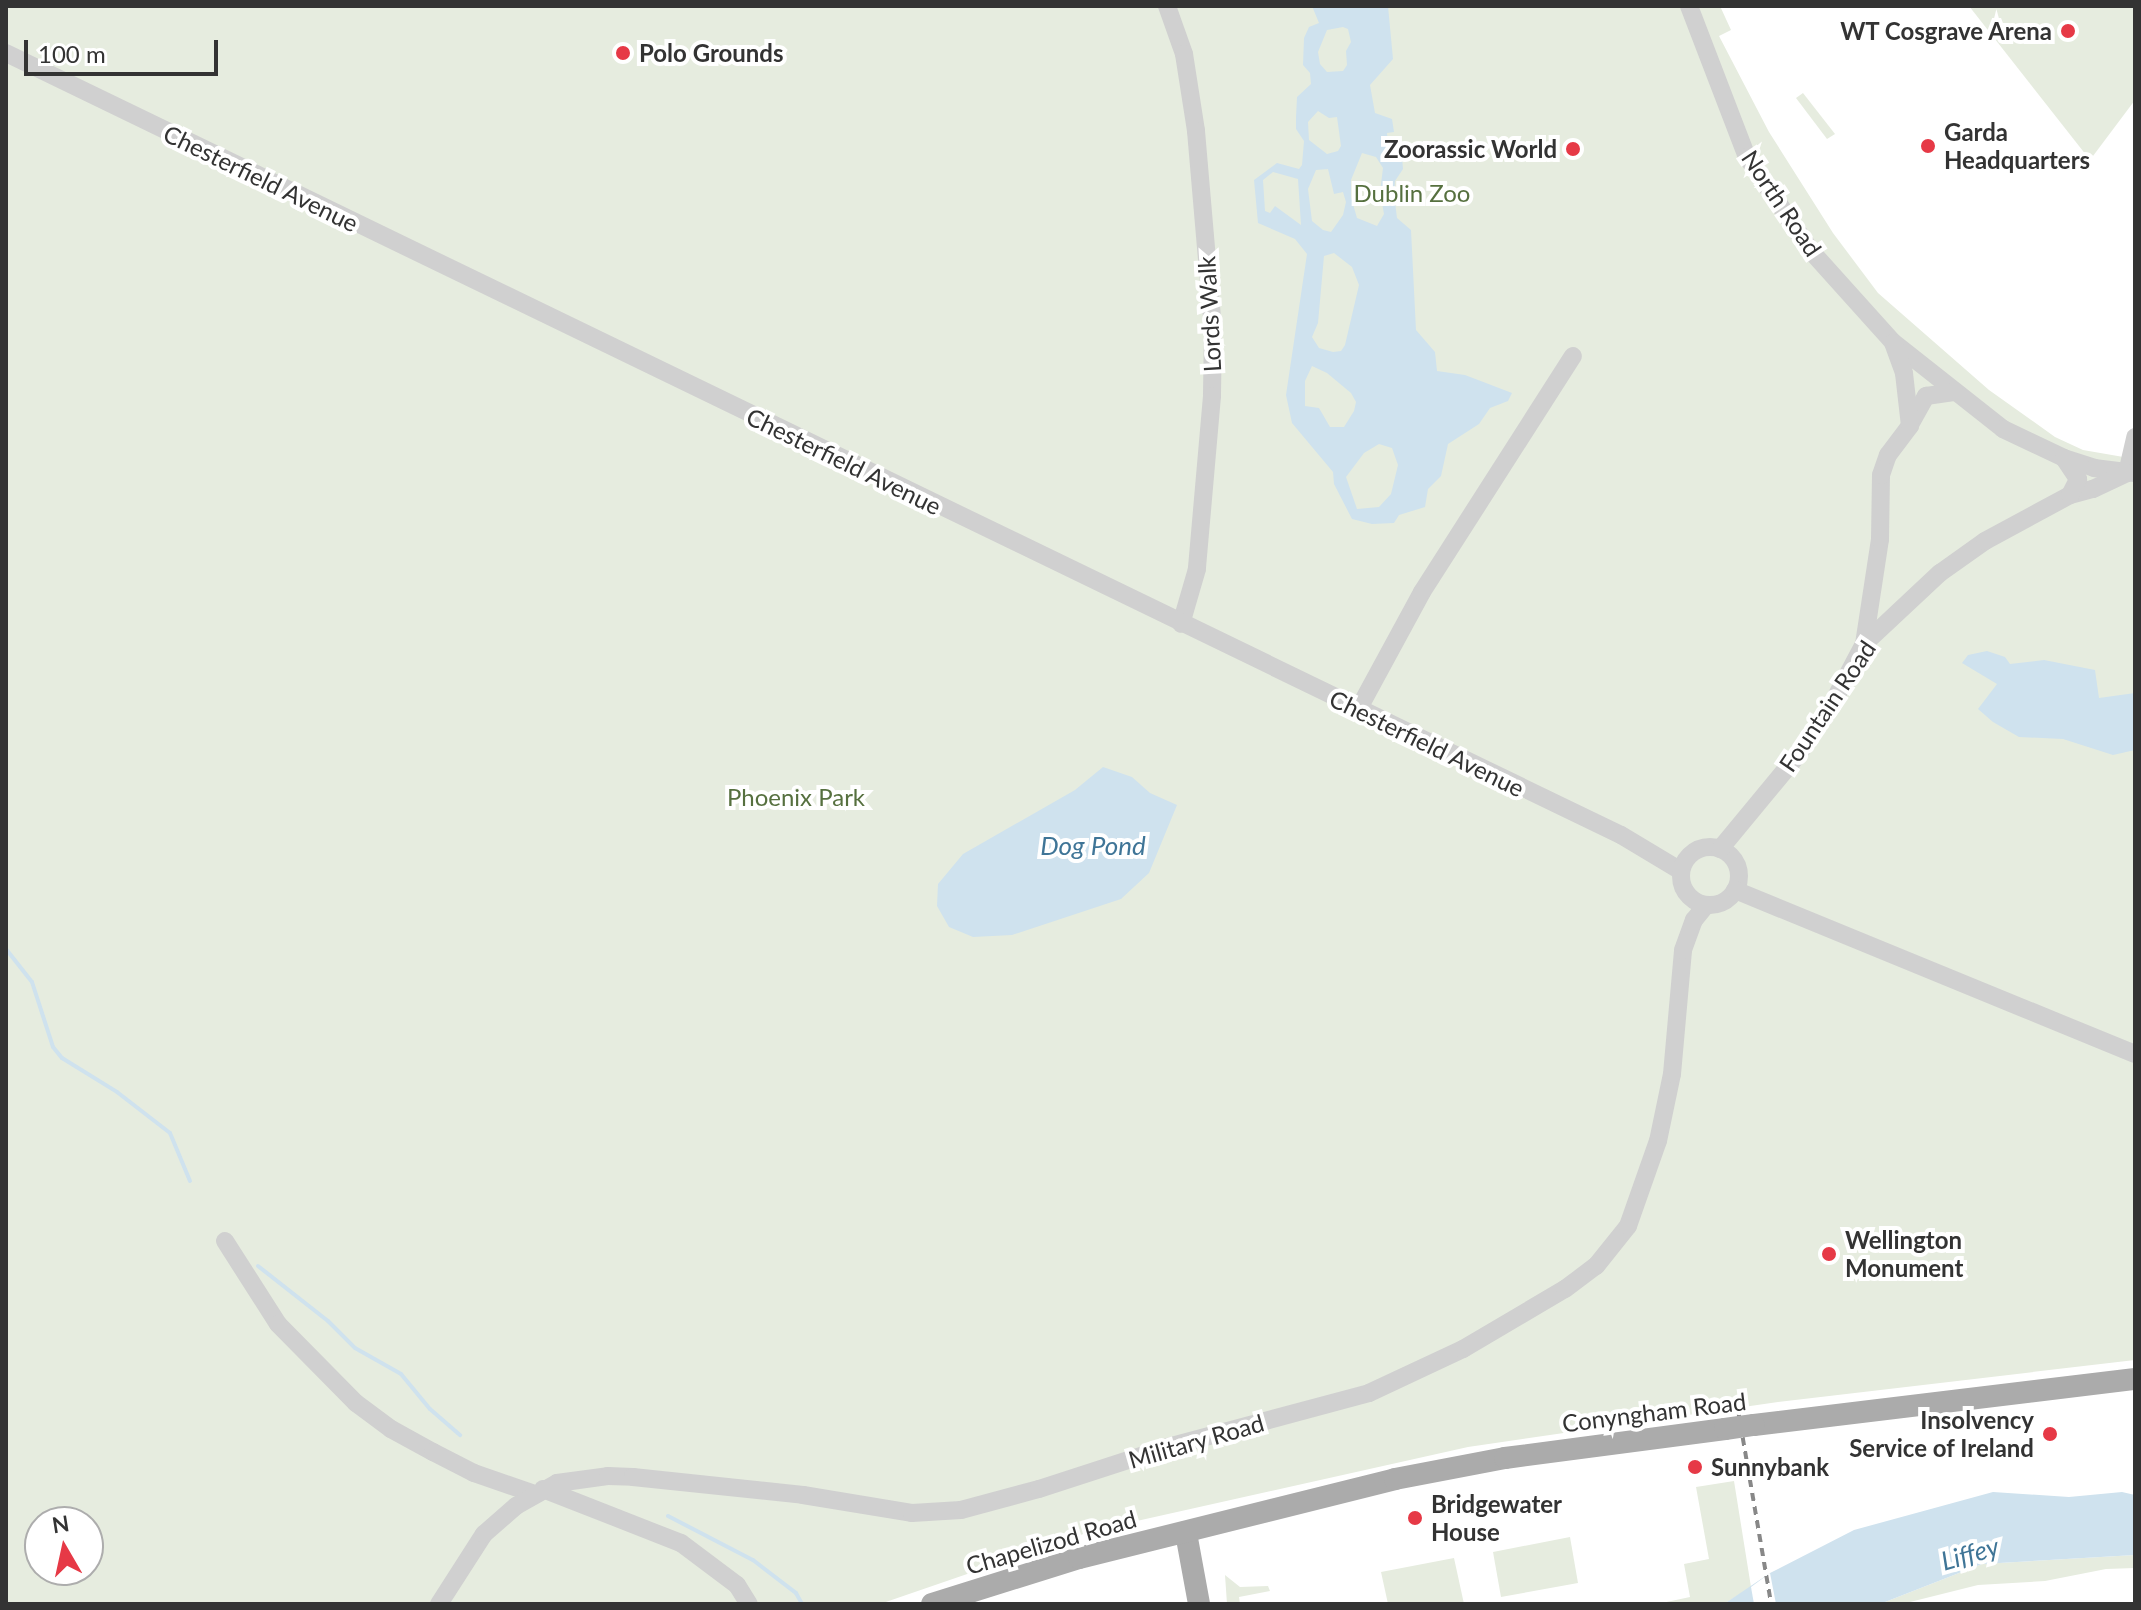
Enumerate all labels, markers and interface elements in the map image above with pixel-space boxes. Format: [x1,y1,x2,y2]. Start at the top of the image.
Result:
place label: WT Cosgrave Arena [1839,17,2052,45]
marker: WT Cosgrave Arena [2059,22,2077,40]
scale bar [28,24,222,74]
text: 100 m [38,39,106,68]
place label: Polo Grounds [639,39,784,67]
marker: Polo Grounds [614,44,632,62]
street label: Chesterfield Avenue [159,118,363,238]
place label: Garda Headquarters [1944,118,2090,174]
place label: Zoorassic World [1384,135,1557,163]
marker: Garda Headquarters [1919,137,1937,155]
marker: Zoorassic World [1564,140,1582,158]
street label: North Road [1736,145,1828,261]
park label: Dublin Zoo [1354,179,1470,207]
street label: Lords Walk [1192,255,1226,373]
street label: Chesterfield Avenue [742,401,946,521]
street label: Fountain Road [1773,635,1881,777]
street label: Chesterfield Avenue [1325,683,1529,803]
park label: Phoenix Park [727,783,865,811]
water label: Dog Pond [1040,830,1146,862]
place label: Wellington Monument [1845,1226,1963,1282]
marker: Wellington Monument [1820,1245,1838,1263]
street label: Conyngham Road [1560,1386,1748,1438]
place label: Insolvency Service of Ireland [1849,1406,2034,1462]
street label: Military Road [1125,1408,1267,1474]
marker: Insolvency Service of Ireland [2041,1425,2059,1443]
place label: Sunnybank [1711,1453,1829,1481]
marker: Sunnybank [1686,1458,1704,1476]
place label: Bridgewater House [1431,1490,1562,1546]
street label: Chapelizod Road [962,1504,1140,1580]
north arrow [24,1506,104,1586]
text: N [50,1509,71,1538]
marker: Bridgewater House [1406,1509,1424,1527]
water label: Liffey [1938,1531,2002,1577]

